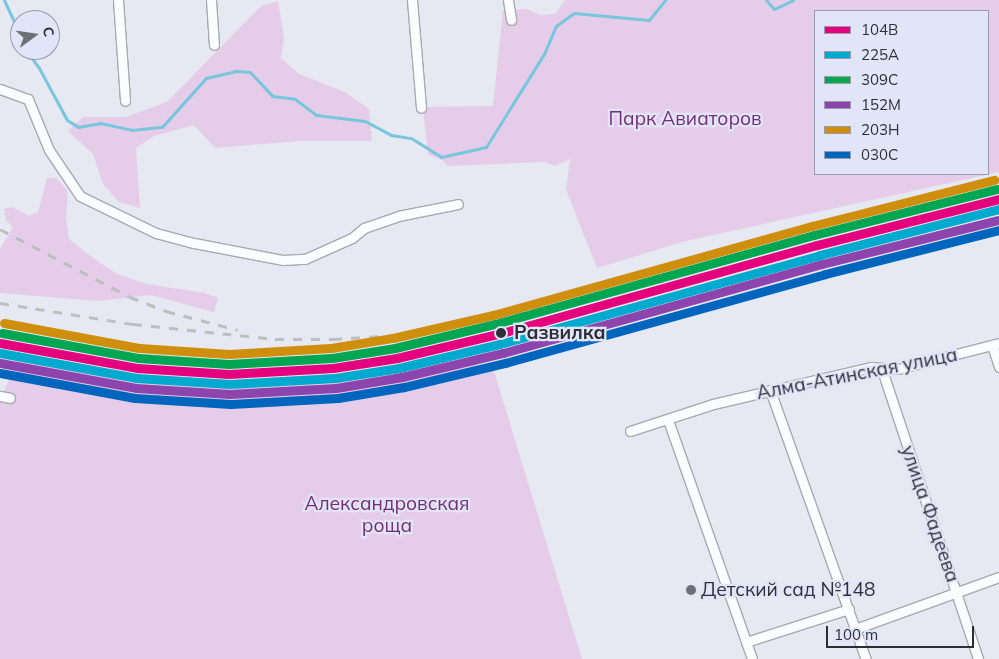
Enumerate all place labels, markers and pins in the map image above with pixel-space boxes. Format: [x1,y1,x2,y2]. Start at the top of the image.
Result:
place label: Развилка [514,322,606,344]
marker: Развилка [492,324,510,342]
place label: Детский сад №148 [701,579,875,601]
marker: Детский сад №148 [685,584,697,596]

